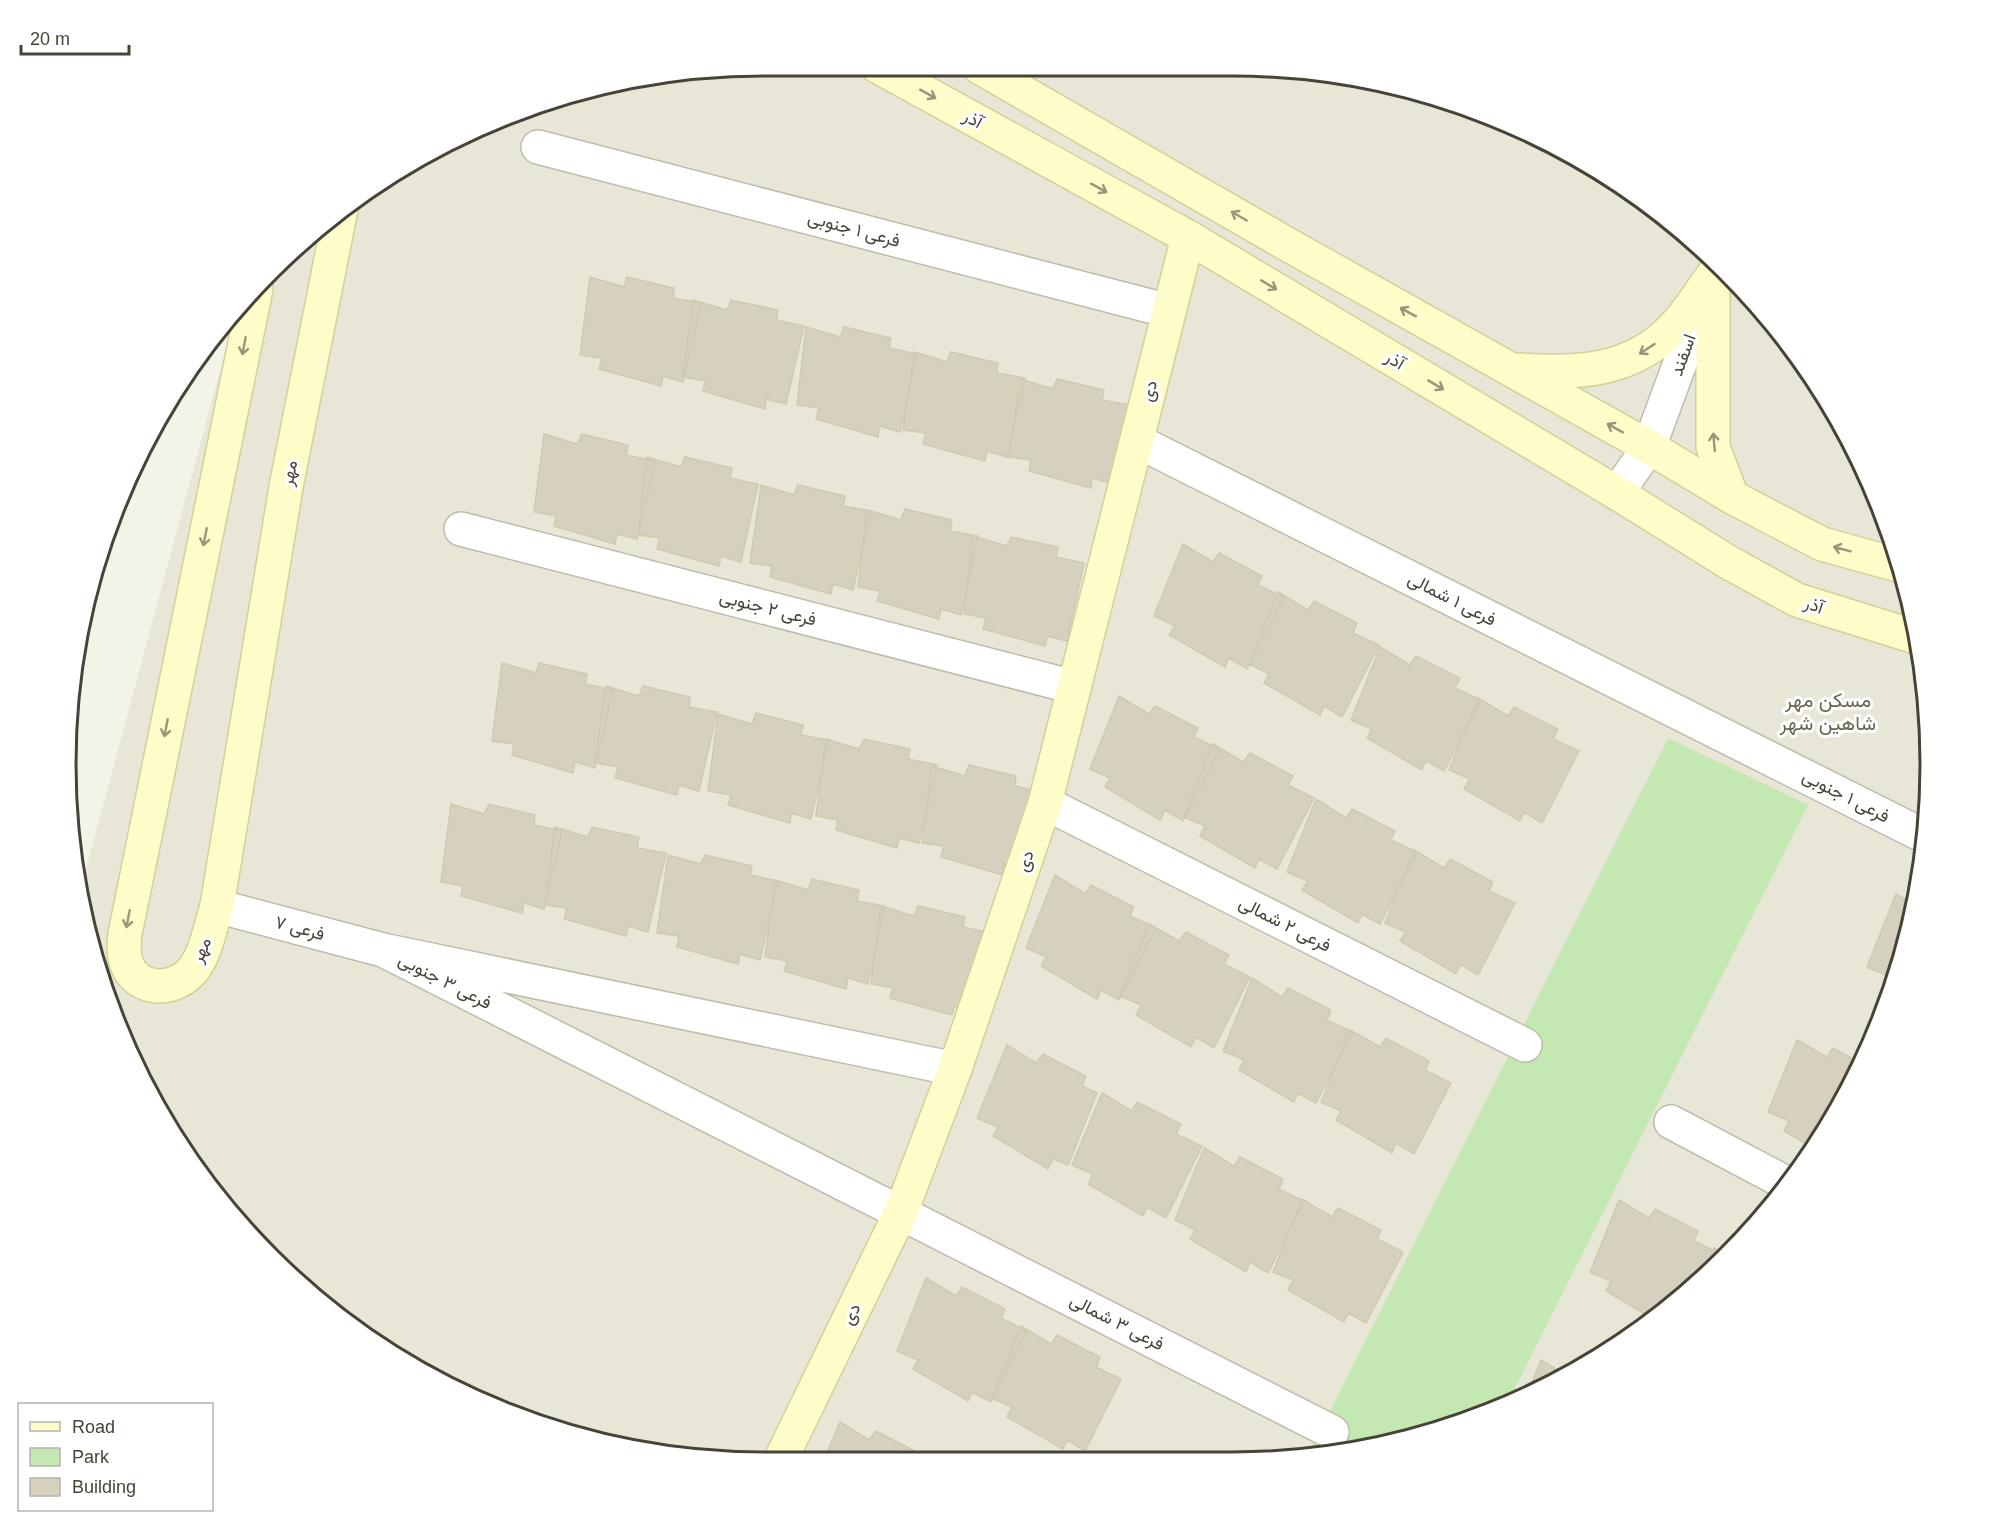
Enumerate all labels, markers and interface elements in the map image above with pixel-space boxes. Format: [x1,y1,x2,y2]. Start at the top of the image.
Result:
scale bar [21,18,129,56]
text: 20 m [30,29,70,49]
one-way arrow [919,88,936,100]
street label: آذر [959,105,988,134]
one-way arrow [1090,182,1107,194]
street label: فرعی ۱ جنوبی [805,207,902,252]
one-way arrow [1230,210,1248,221]
one-way arrow [1260,279,1277,291]
one-way arrow [1400,306,1417,318]
street label: اسفند [1666,331,1700,379]
one-way arrow [238,336,249,355]
one-way arrow [1638,343,1655,356]
street label: آذر [1380,346,1410,375]
street label: دی [1137,378,1162,404]
one-way arrow [1427,379,1444,391]
one-way arrow [1607,422,1624,434]
one-way arrow [1708,433,1719,452]
street label: مهر [277,459,302,489]
one-way arrow [199,527,210,546]
one-way arrow [1833,543,1852,554]
street label: فرعی ۱ شمالی [1404,568,1499,631]
street label: فرعی ۲ جنوبی [717,586,818,631]
street label: آذر [1801,592,1828,619]
district label: مسکن مهر شاهین شهر [1779,689,1876,736]
one-way arrow [160,718,171,737]
street label: فرعی ۱ جنوبی [1799,766,1893,827]
street label: دی [1012,848,1039,875]
street label: فرعی ۲ شمالی [1235,892,1334,957]
one-way arrow [121,910,133,929]
street label: فرعی ۷ [273,912,327,945]
street label: مهر [186,934,216,967]
street label: فرعی ۳ جنوبی [395,949,495,1014]
street label: فرعی ۳ شمالی [1066,1290,1167,1355]
street label: دی [837,1300,866,1328]
legend [18,1403,213,1511]
text: Road [72,1417,115,1437]
text: Park [72,1447,110,1467]
text: Building [72,1477,136,1497]

